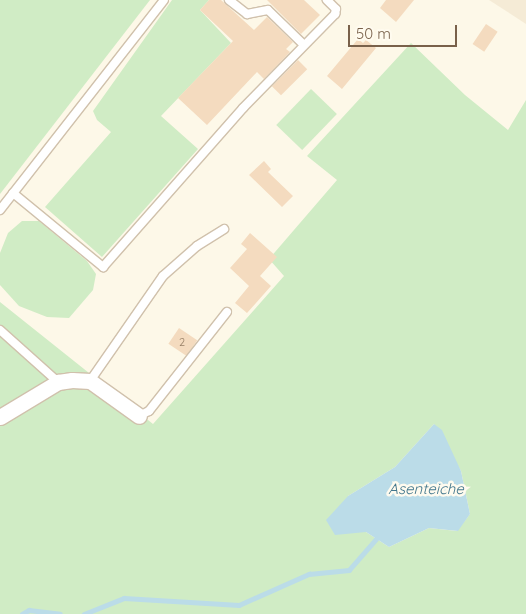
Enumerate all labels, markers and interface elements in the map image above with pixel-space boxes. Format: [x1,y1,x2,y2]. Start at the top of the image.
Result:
scale bar [351,15,460,47]
text: 50 m [356,24,391,43]
house number: 2 [179,335,185,349]
water label: Asenteiche [388,480,464,498]

